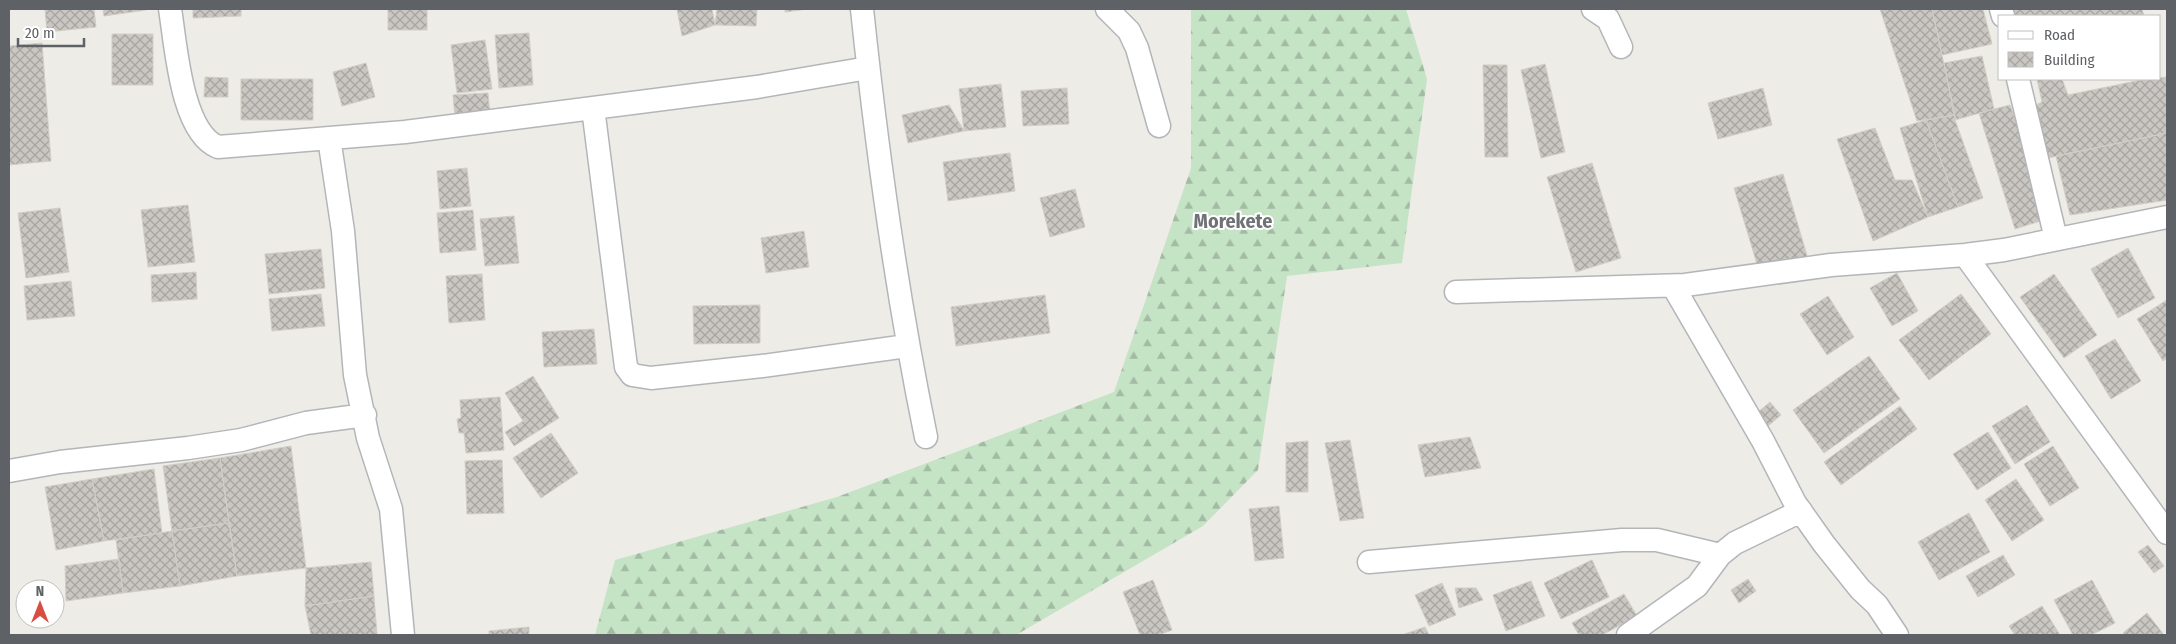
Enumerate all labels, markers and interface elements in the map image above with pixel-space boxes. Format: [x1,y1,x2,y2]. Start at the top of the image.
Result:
scale bar [18,15,84,47]
legend [1998,15,2161,80]
text: 20 m [25,24,55,42]
text: Road [2044,26,2075,44]
text: Building [2044,51,2095,69]
district label: Morekete [1194,209,1272,233]
north arrow [15,579,65,629]
text: N [36,583,44,600]

